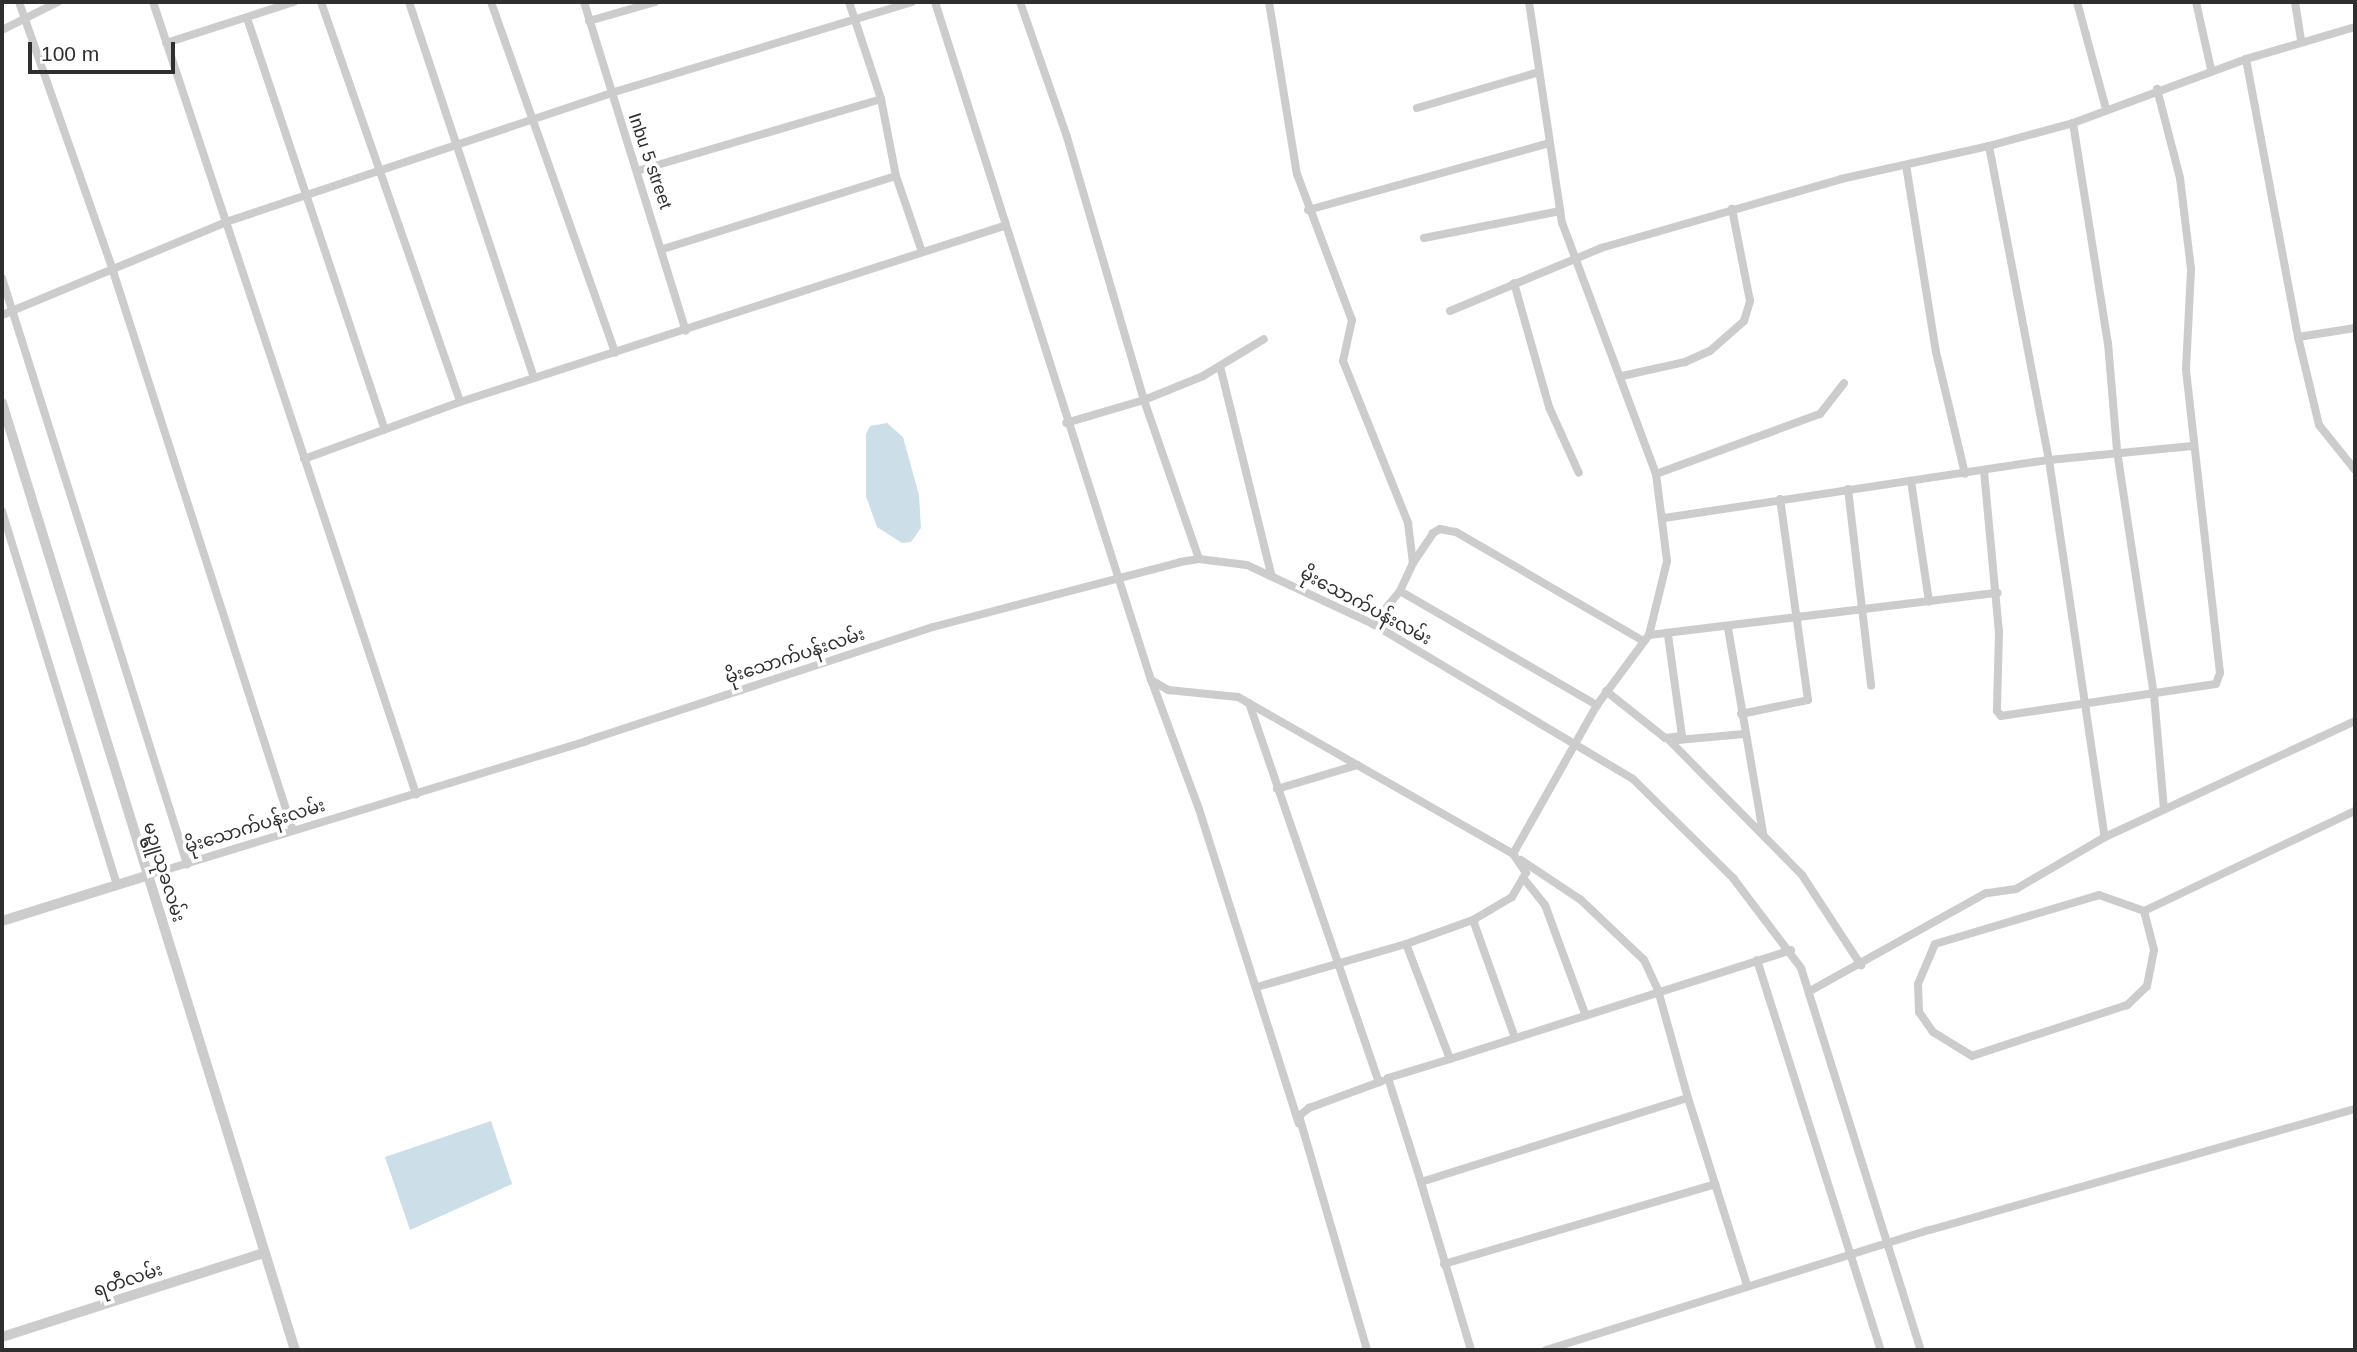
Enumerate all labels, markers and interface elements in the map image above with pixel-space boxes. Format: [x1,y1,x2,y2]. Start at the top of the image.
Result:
scale bar [32,28,178,72]
text: 100 m [41,42,99,65]
street label: Inbu 5 street [623,110,677,212]
street label: မိုးသောက်ပန်းလမ်း [1297,562,1435,650]
street label: မိုးသောက်ပန်းလမ်း [722,623,868,689]
street label: မိုးသောက်ပန်းလမ်း [182,794,328,858]
street label: မဥ္ဇူသုခလမ်း [139,819,189,925]
street label: ရတီလမ်း [91,1259,165,1301]

